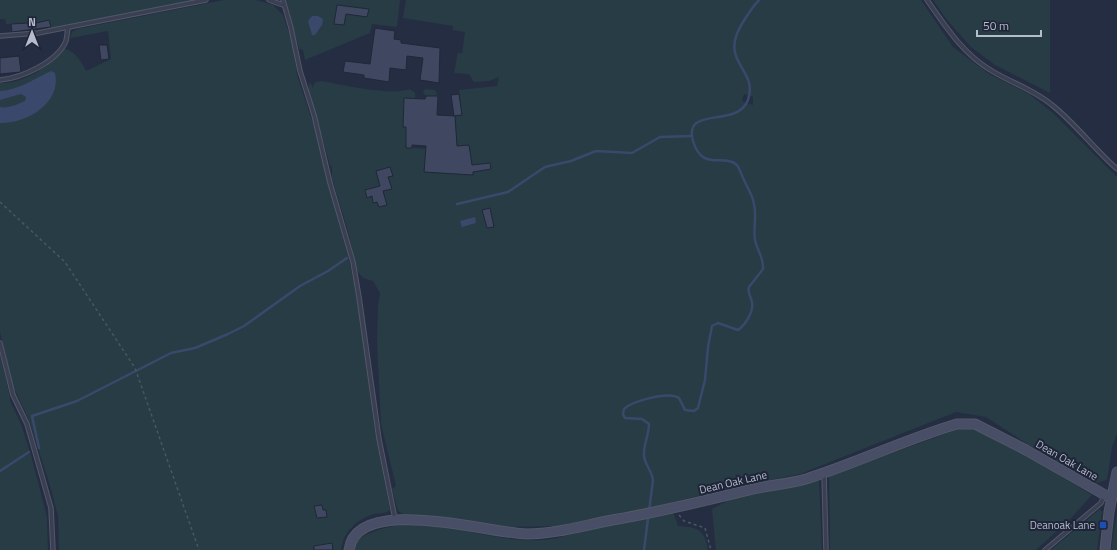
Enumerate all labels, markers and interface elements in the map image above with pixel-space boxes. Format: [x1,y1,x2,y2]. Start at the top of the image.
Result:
north arrow [12,12,52,52]
scale bar [977,12,1041,38]
text: N [28,14,36,30]
text: 50 m [983,16,1009,35]
street label: Dean Oak Lane [1033,436,1101,484]
street label: Dean Oak Lane [697,466,769,498]
place label: Deanoak Lane [1030,517,1095,533]
marker: Deanoak Lane [1098,520,1108,530]

